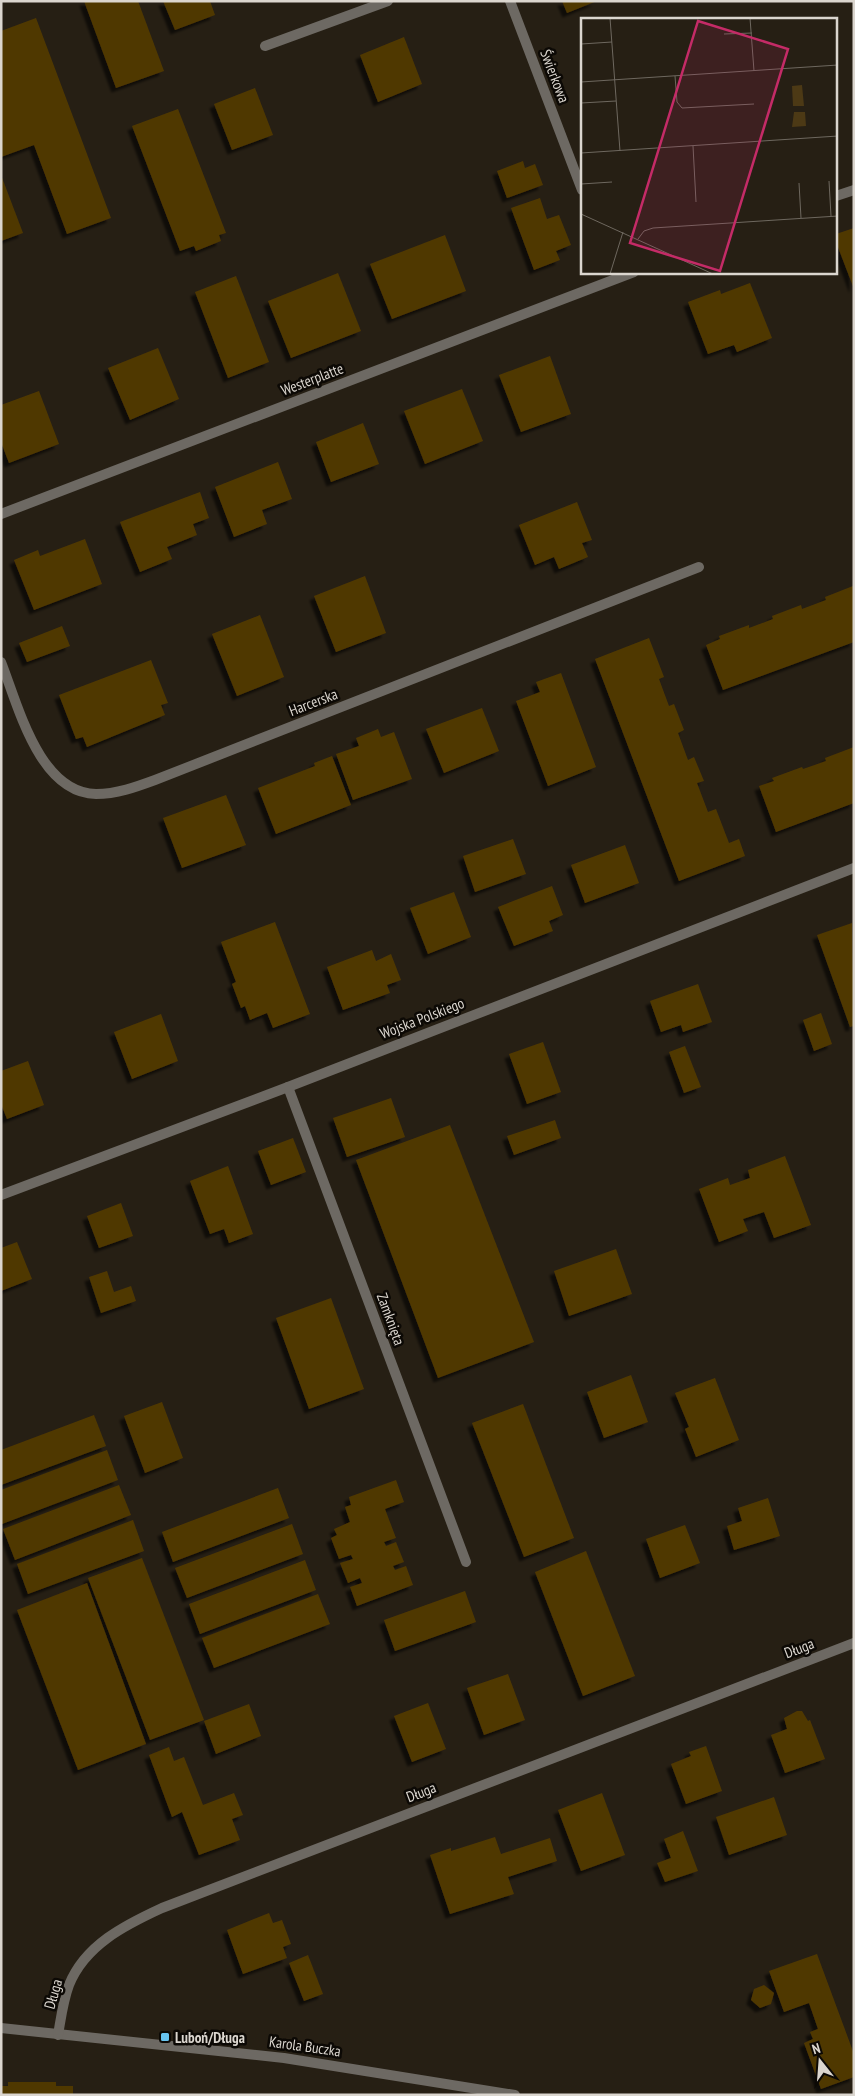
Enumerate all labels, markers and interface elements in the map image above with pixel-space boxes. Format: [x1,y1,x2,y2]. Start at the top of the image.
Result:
inset map [581,18,838,274]
street label: Świerkowa [536,47,574,105]
street label: Westerplatte [278,358,346,400]
street label: Harcerska [286,684,340,720]
street label: Wojska Polskiego [377,993,467,1043]
street label: Zamknięta [373,1290,409,1348]
street label: Długa [781,1634,817,1662]
street label: Długa [403,1778,439,1806]
street label: Długa [40,1977,66,2011]
place label: Luboń/Długa [175,2028,245,2047]
marker: Luboń/Długa [159,2031,171,2043]
street label: Karola Buczka [268,2032,342,2060]
north arrow [795,2036,845,2086]
text: N [810,2039,822,2058]

